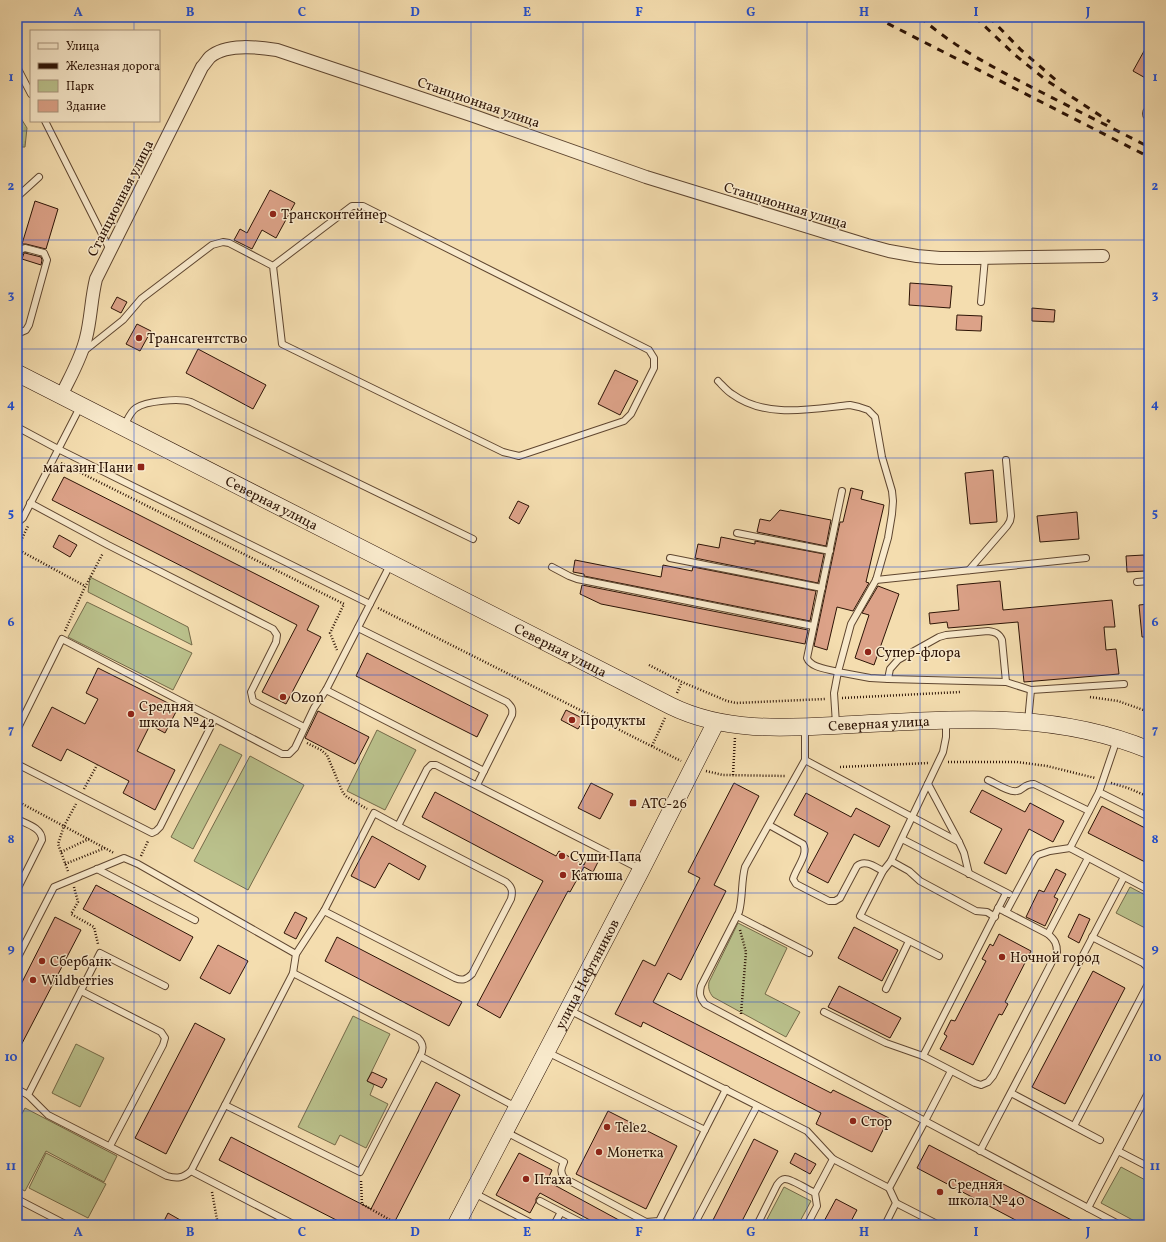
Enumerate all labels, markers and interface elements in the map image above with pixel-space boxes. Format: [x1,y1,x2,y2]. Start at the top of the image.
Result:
text: A [73,4,83,22]
text: B [186,4,195,22]
text: C [298,4,306,22]
text: D [410,4,420,22]
text: E [523,4,531,22]
text: F [635,4,643,22]
text: G [746,4,756,22]
text: H [859,4,869,22]
text: I [974,4,979,22]
text: J [1085,4,1091,22]
legend [30,30,160,122]
text: Улица [66,39,99,55]
text: Железная дорога [66,59,160,75]
text: 1 [8,69,14,87]
text: 1 [1152,69,1158,87]
street label: Станционная улица [415,74,542,133]
text: Парк [66,79,94,95]
text: Здание [66,99,106,115]
street label: Станционная улица [84,137,159,260]
text: 2 [8,178,15,196]
text: 2 [1152,178,1159,196]
street label: Станционная улица [721,179,850,234]
place label: Трансконтейнер [281,206,387,225]
marker: Трансконтейнер [268,209,278,219]
text: 3 [8,287,15,305]
text: 3 [1152,287,1159,305]
place label: Трансагентство [147,330,247,349]
marker: Трансагентство [134,333,144,343]
text: 4 [7,396,15,414]
text: 4 [1151,396,1159,414]
place label: магазин Пани [43,459,133,478]
marker: магазин Пани [136,462,146,472]
street label: Северная улица [222,473,321,536]
text: 5 [8,505,14,523]
text: 5 [1152,505,1158,523]
text: 6 [7,614,15,632]
text: 6 [1151,614,1159,632]
street label: Северная улица [510,620,610,683]
place label: Супер-флора [876,644,961,663]
marker: Супер-флора [863,647,873,657]
place label: Ozon [291,689,324,708]
marker: Ozon [278,692,288,702]
place label: Средняя школа №42 [139,698,215,733]
marker: Средняя школа №42 [126,709,136,719]
place label: Продукты [580,712,646,731]
street label: Северная улица [828,713,930,737]
marker: Продукты [567,715,577,725]
text: 7 [8,722,14,740]
text: 7 [1152,722,1158,740]
place label: АТС-26 [641,795,687,814]
marker: АТС-26 [628,798,638,808]
text: 8 [7,831,15,849]
text: 8 [1151,831,1159,849]
place label: Суши Папа [570,848,642,867]
marker: Суши Папа [557,851,567,861]
place label: Катюша [571,867,623,886]
marker: Катюша [558,870,568,880]
street label: улица Нефтяников [552,916,625,1033]
text: 9 [7,940,15,958]
text: 9 [1151,940,1159,958]
place label: Ночной город [1010,949,1100,968]
marker: Ночной город [997,952,1007,962]
place label: Сбербанк [50,953,112,972]
marker: Сбербанк [37,956,47,966]
place label: Wildberries [41,972,114,991]
marker: Wildberries [28,975,38,985]
text: 10 [4,1049,18,1067]
text: 10 [1148,1049,1162,1067]
place label: Стор [861,1113,892,1132]
marker: Стор [848,1116,858,1126]
place label: Tele2 [615,1119,647,1138]
marker: Tele2 [602,1122,612,1132]
place label: Монетка [607,1144,664,1163]
marker: Монетка [594,1147,604,1157]
text: 11 [6,1158,16,1176]
text: 11 [1150,1158,1160,1176]
place label: Птаха [534,1171,572,1190]
marker: Птаха [521,1174,531,1184]
place label: Средняя школа №40 [948,1176,1025,1211]
marker: Средняя школа №40 [935,1187,945,1197]
text: A [73,1224,83,1242]
text: B [186,1224,195,1242]
text: C [298,1224,306,1242]
text: D [410,1224,420,1242]
text: E [523,1224,531,1242]
text: F [635,1224,643,1242]
text: G [746,1224,756,1242]
text: H [859,1224,869,1242]
text: I [974,1224,979,1242]
text: J [1085,1224,1091,1242]

